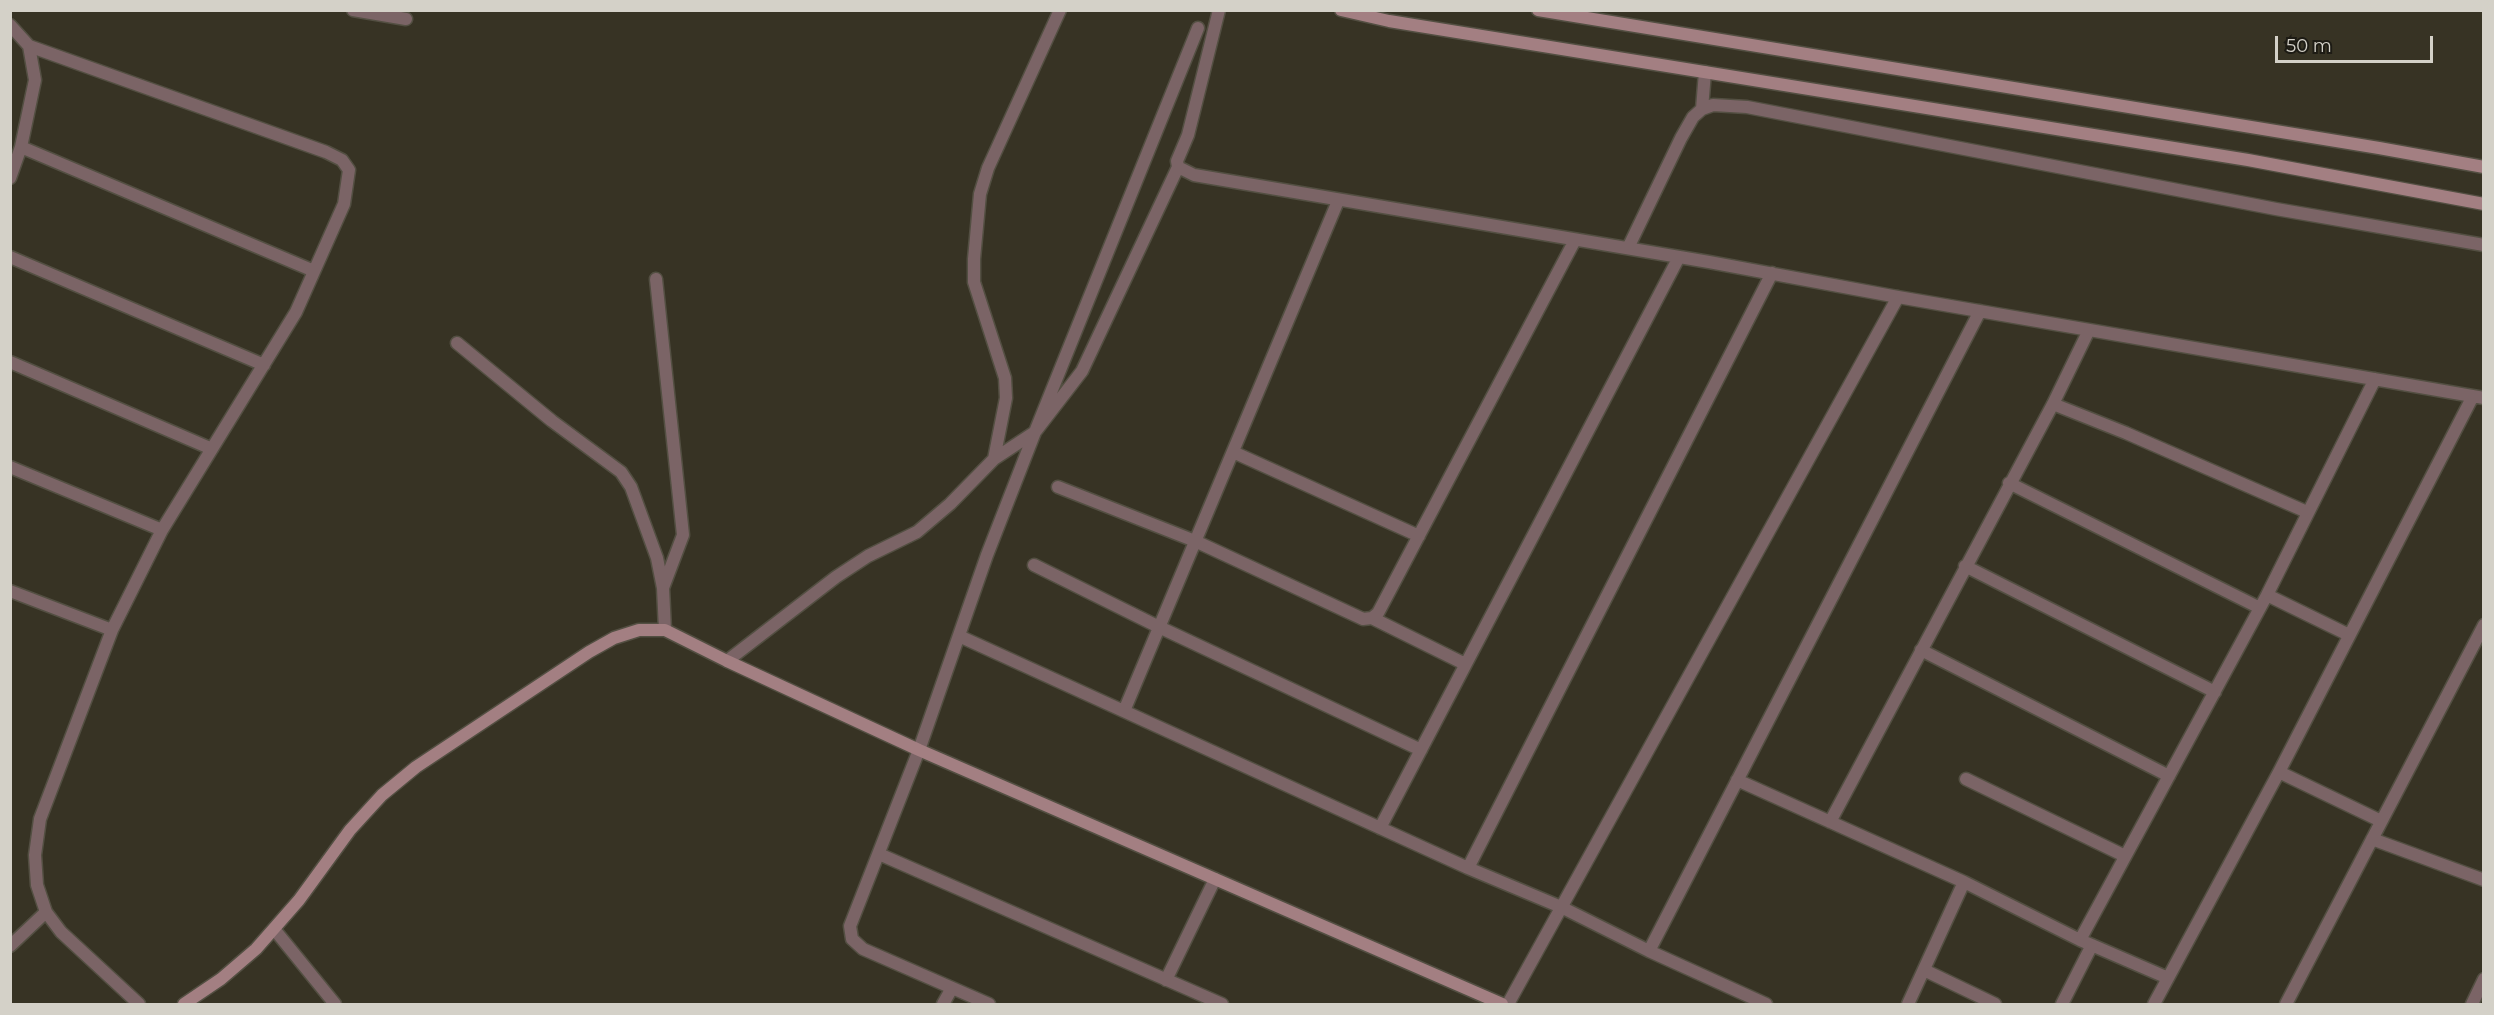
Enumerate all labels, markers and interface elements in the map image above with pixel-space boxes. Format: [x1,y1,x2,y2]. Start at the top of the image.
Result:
scale bar [2278,24,2436,62]
text: 50 m [2286,35,2332,57]

